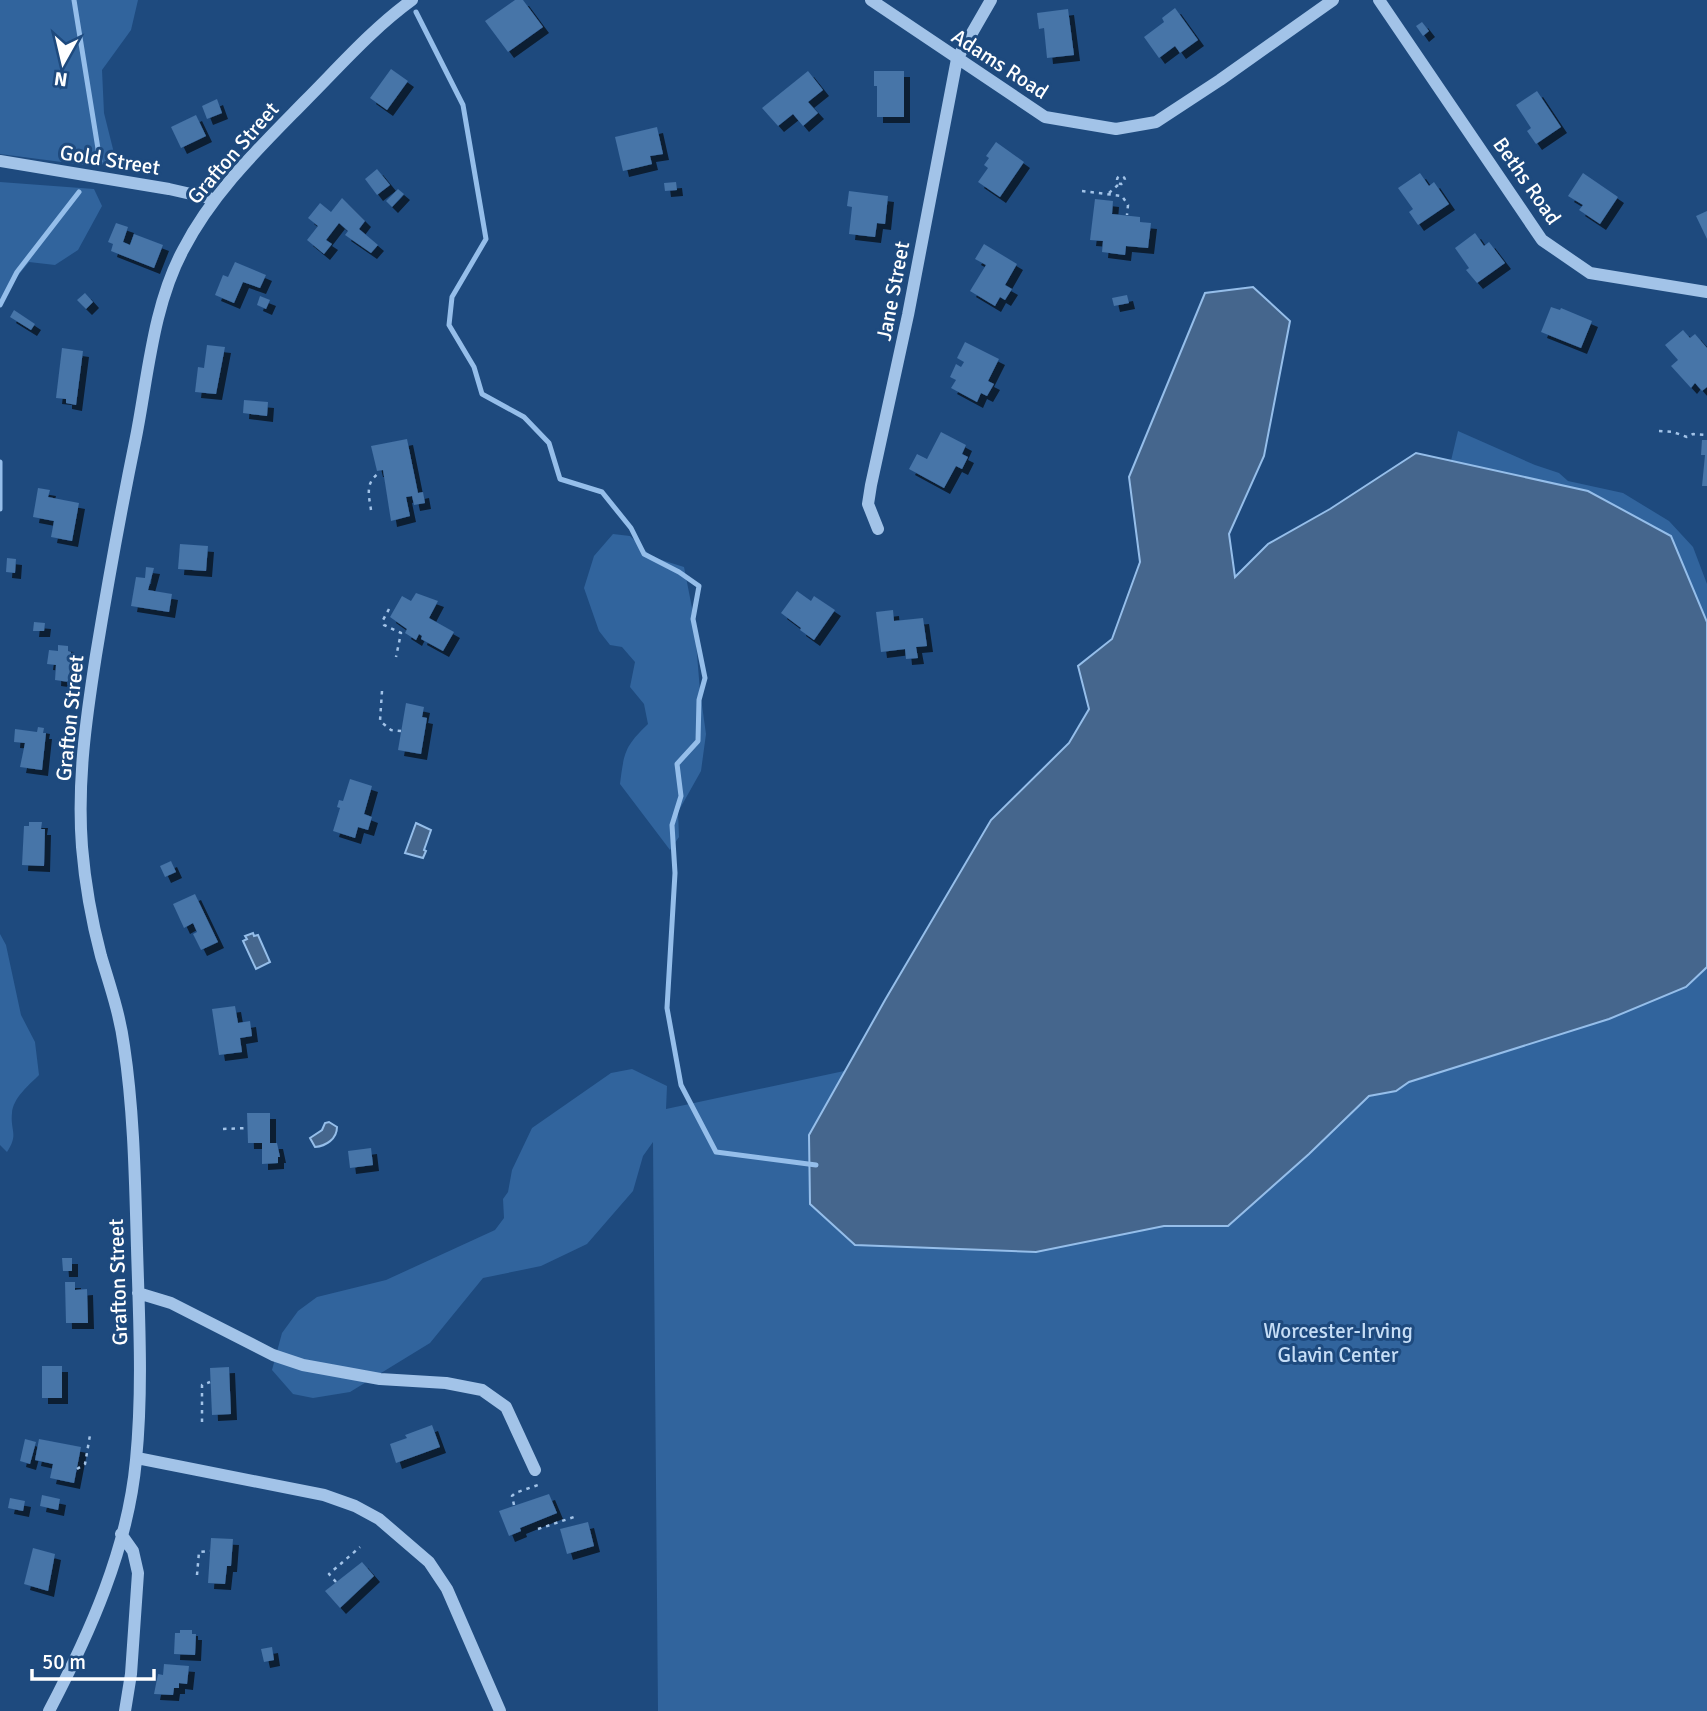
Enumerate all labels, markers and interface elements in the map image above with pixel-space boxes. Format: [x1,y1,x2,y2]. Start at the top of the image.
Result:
street label: Adams Road [947,23,1053,105]
north arrow [28,28,98,98]
text: N [53,66,69,92]
street label: Grafton Street [182,97,284,209]
street label: Beths Road [1487,132,1567,230]
street label: Gold Street [58,139,162,181]
street label: Jane Street [871,239,915,343]
street label: Grafton Street [50,654,90,782]
street label: Grafton Street [103,1218,133,1346]
park label: Worcester-Irving Glavin Center [1263,1318,1413,1368]
scale bar [32,1638,154,1682]
text: 50 m [42,1649,86,1675]

